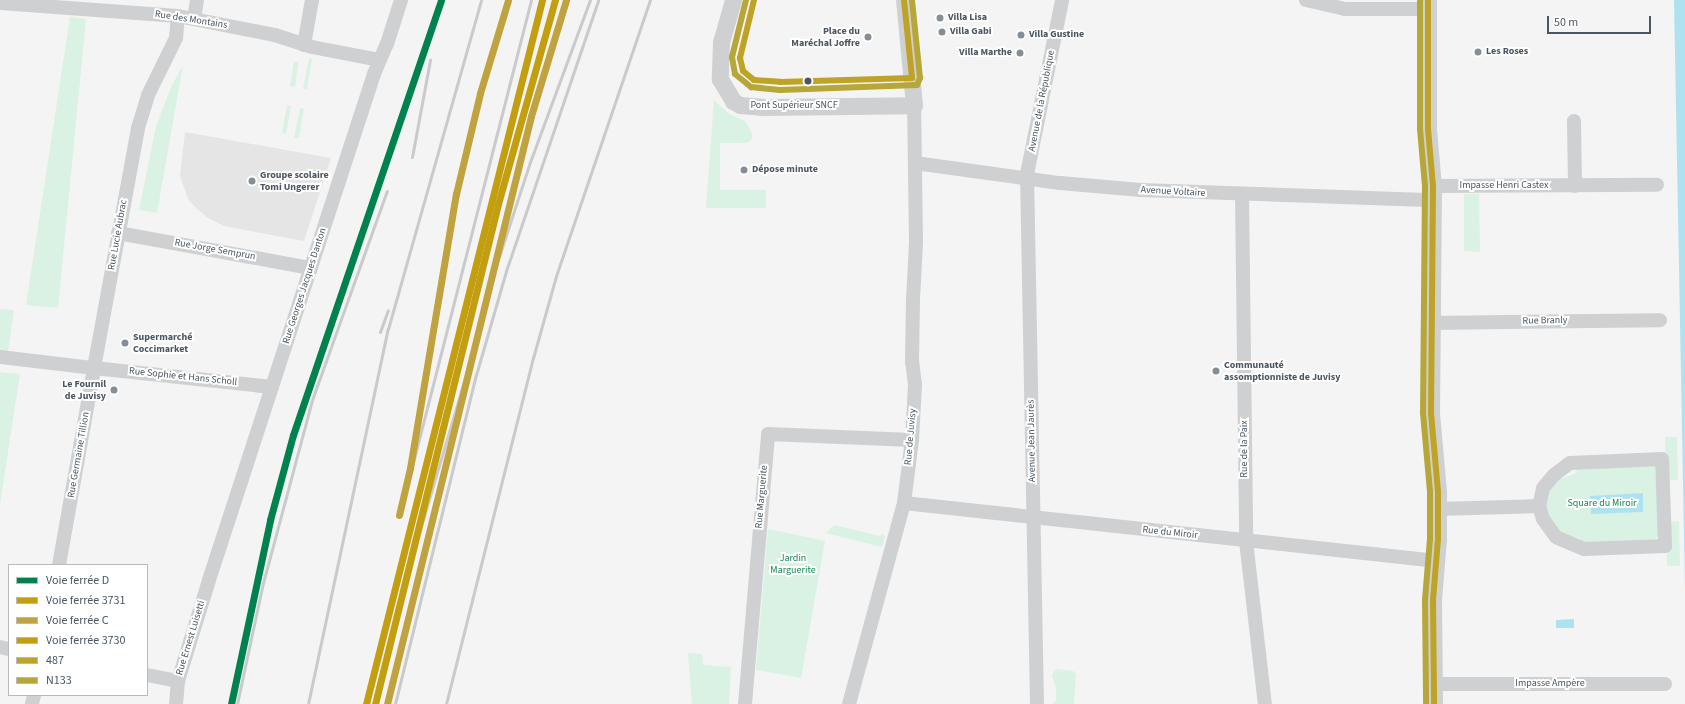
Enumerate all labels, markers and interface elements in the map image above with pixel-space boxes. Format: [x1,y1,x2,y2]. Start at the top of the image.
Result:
street label: Rue des Montains [154,8,228,32]
scale bar [1549,8,1653,34]
place label: Villa Lisa [948,12,987,24]
marker: Villa Lisa [935,13,945,23]
text: 50 m [1554,14,1578,31]
place label: Place du Maréchal Joffre [791,25,860,48]
place label: Villa Gabi [950,26,991,38]
marker: Villa Gabi [937,27,947,37]
place label: Villa Gustine [1029,29,1084,41]
marker: Villa Gustine [1016,30,1026,40]
marker: Place du Maréchal Joffre [863,32,873,42]
place label: Les Roses [1486,46,1528,58]
place label: Villa Marthe [959,47,1012,59]
marker: Les Roses [1473,47,1483,57]
marker: Villa Marthe [1015,48,1025,58]
street label: Avenue de la République [1026,49,1058,153]
unlabelled marker [803,76,813,86]
street label: Pont Supérieur SNCF [750,100,838,112]
place label: Dépose minute [752,164,818,176]
marker: Dépose minute [739,165,749,175]
place label: Groupe scolaire Tomi Ungerer [260,169,329,192]
marker: Groupe scolaire Tomi Ungerer [247,176,257,186]
street label: Impasse Henri Castex [1460,180,1548,192]
street label: Avenue Voltaire [1140,184,1206,200]
street label: Rue Lucie Aubrac [106,199,130,271]
street label: Rue Georges Jacques Danton [281,227,329,345]
street label: Rue Jorge Semprun [174,237,256,263]
street label: Rue Branly [1522,315,1568,327]
place label: Supermarché Coccimarket [133,331,192,354]
marker: Supermarché Coccimarket [120,338,130,348]
place label: Communauté assomptionniste de Juvisy [1224,359,1340,382]
street label: Rue Sophie et Hans Scholl [128,365,238,389]
marker: Communauté assomptionniste de Juvisy [1211,366,1221,376]
place label: Le Fournil de Juvisy [62,378,106,402]
marker: Le Fournil de Juvisy [109,385,119,395]
street label: Avenue Jean Jaurès [1025,400,1039,482]
street label: Rue de Juvisy [903,408,919,466]
street label: Rue Germaine Tillion [66,411,92,499]
street label: Rue de la Paix [1239,420,1251,478]
street label: Rue Marguerite [753,465,771,529]
park label: Square du Miroir [1567,498,1637,510]
street label: Rue du Miroir [1142,524,1198,542]
park label: Jardin Marguerite [770,552,816,576]
legend [8,564,148,696]
text: Voie ferrée D [46,572,109,589]
text: Voie ferrée 3731 [46,592,126,609]
street label: Rue Ernest Luisetti [174,599,208,677]
text: Voie ferrée C [46,612,109,629]
text: Voie ferrée 3730 [46,632,126,649]
text: 487 [46,652,64,669]
text: N133 [46,672,72,689]
street label: Impasse Ampère [1515,678,1585,690]

